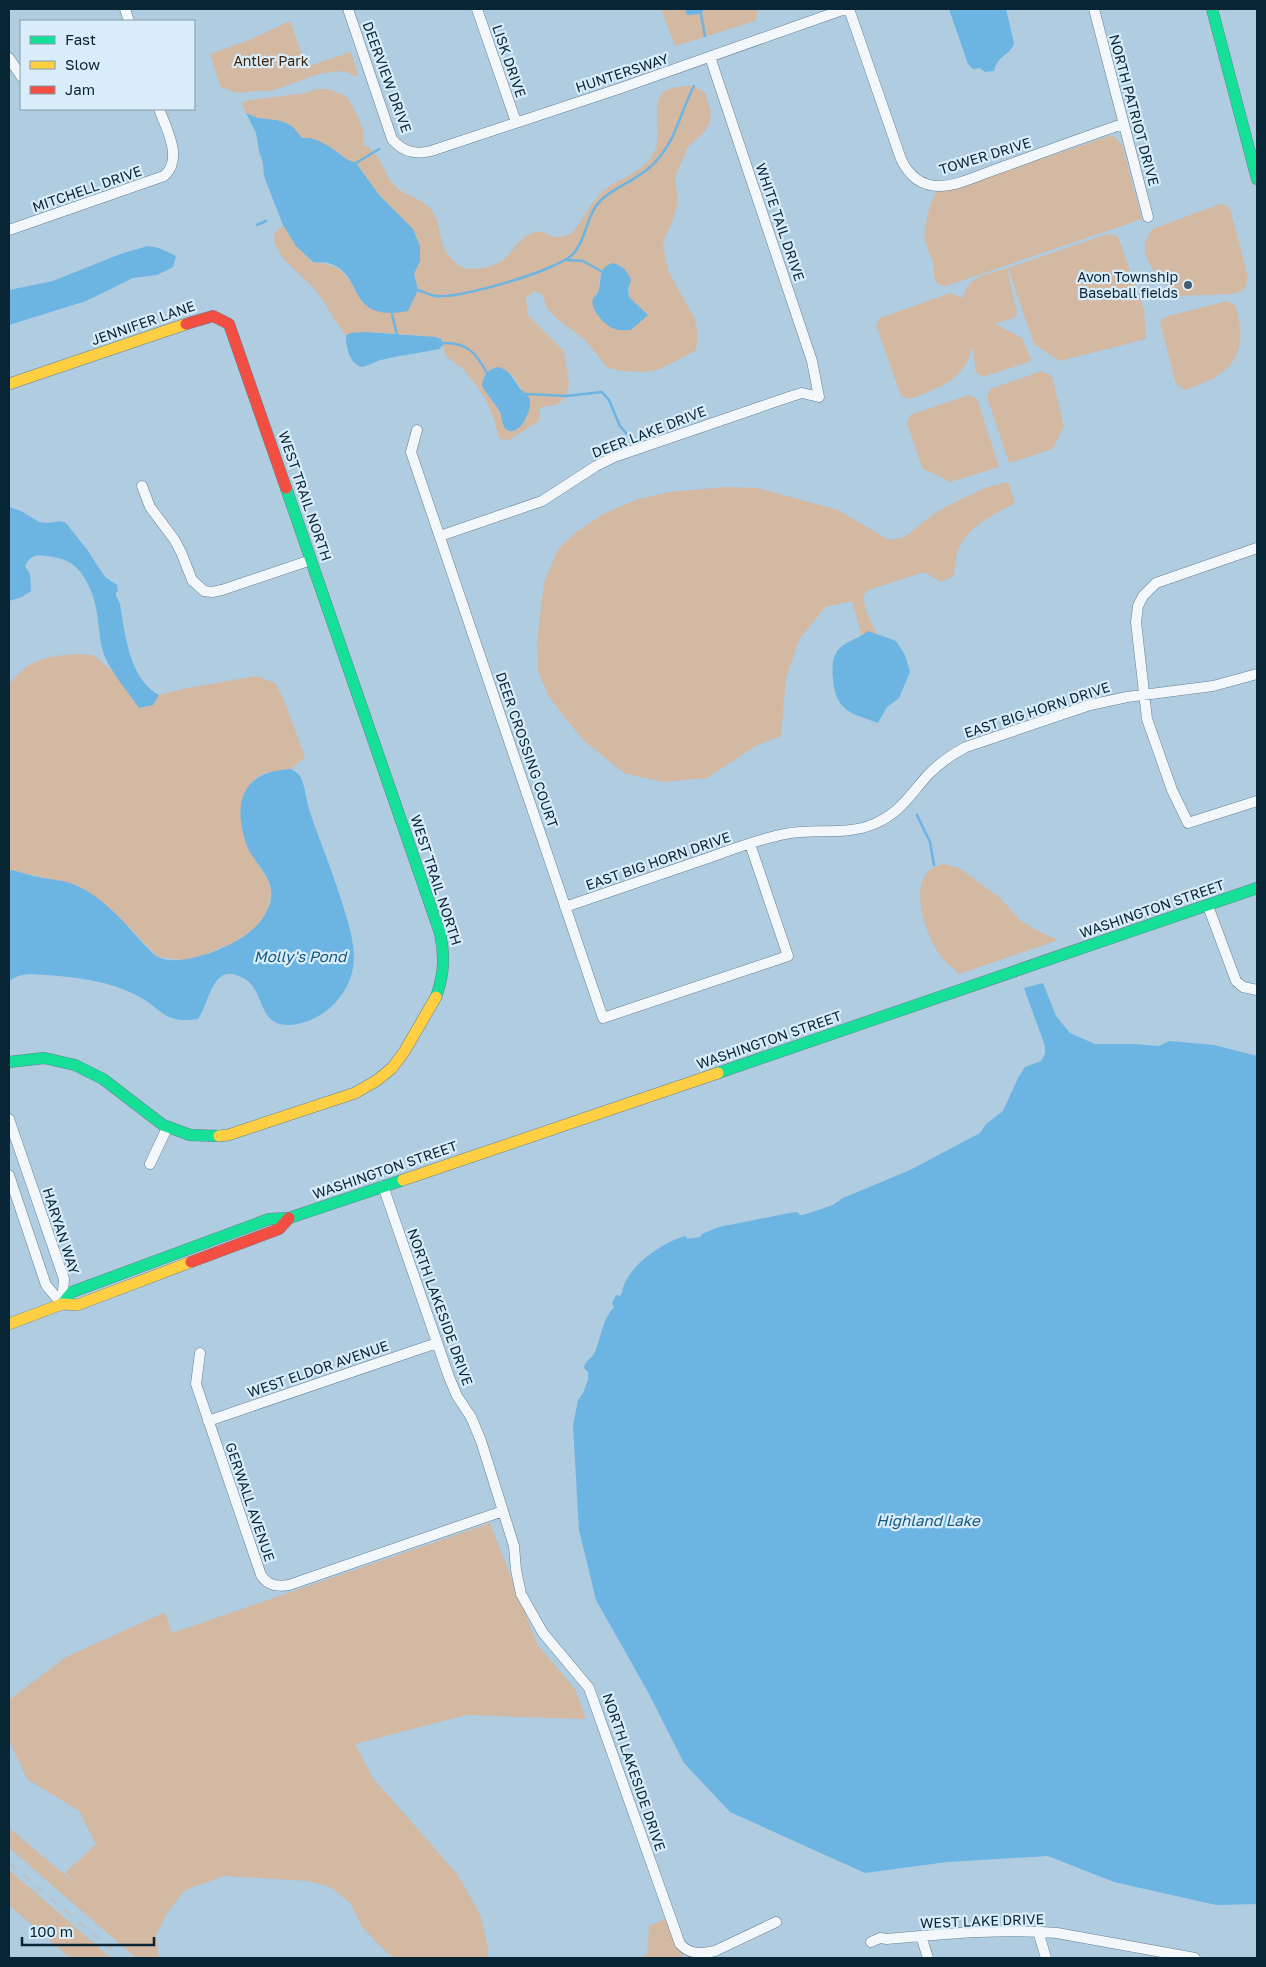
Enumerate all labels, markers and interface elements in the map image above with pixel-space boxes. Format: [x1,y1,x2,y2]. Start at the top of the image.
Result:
street label: DEERVIEW DRIVE [359,19,415,135]
legend [20,20,195,110]
street label: LISK DRIVE [489,22,530,100]
text: Fast [65,30,96,48]
street label: NORTH PATRIOT DRIVE [1106,32,1163,187]
street label: HUNTERSWAY [573,50,670,96]
park label: Antler Park [233,52,309,69]
text: Slow [65,55,100,73]
text: Jam [65,80,95,98]
street label: TOWER DRIVE [937,133,1033,178]
street label: WHITE TAIL DRIVE [752,161,809,283]
street label: MITCHELL DRIVE [30,162,144,215]
place label: Avon Township Baseball fields [1077,268,1178,301]
marker: Avon Township Baseball fields [1182,279,1194,291]
street label: JENNIFER LANE [89,297,197,348]
street label: DEER LAKE DRIVE [589,402,708,461]
street label: WEST TRAIL NORTH [275,429,336,563]
street label: DEER CROSSING COURT [493,670,562,830]
street label: EAST BIG HORN DRIVE [962,678,1112,741]
street label: WEST TRAIL NORTH [407,812,466,947]
street label: EAST BIG HORN DRIVE [583,828,733,893]
street label: WASHINGTON STREET [1077,876,1227,941]
water label: Molly's Pond [254,947,348,966]
street label: WASHINGTON STREET [694,1007,844,1072]
street label: WASHINGTON STREET [310,1137,460,1202]
street label: HARYAN WAY [40,1186,83,1276]
street label: NORTH LAKESIDE DRIVE [404,1226,477,1388]
street label: WEST ELDOR AVENUE [245,1336,391,1401]
street label: GERWALL AVENUE [222,1440,279,1564]
water label: Highland Lake [876,1511,981,1530]
street label: NORTH LAKESIDE DRIVE [599,1691,670,1853]
street label: WEST LAKE DRIVE [920,1910,1044,1931]
scale bar [22,1914,155,1946]
text: 100 m [30,1922,73,1940]

